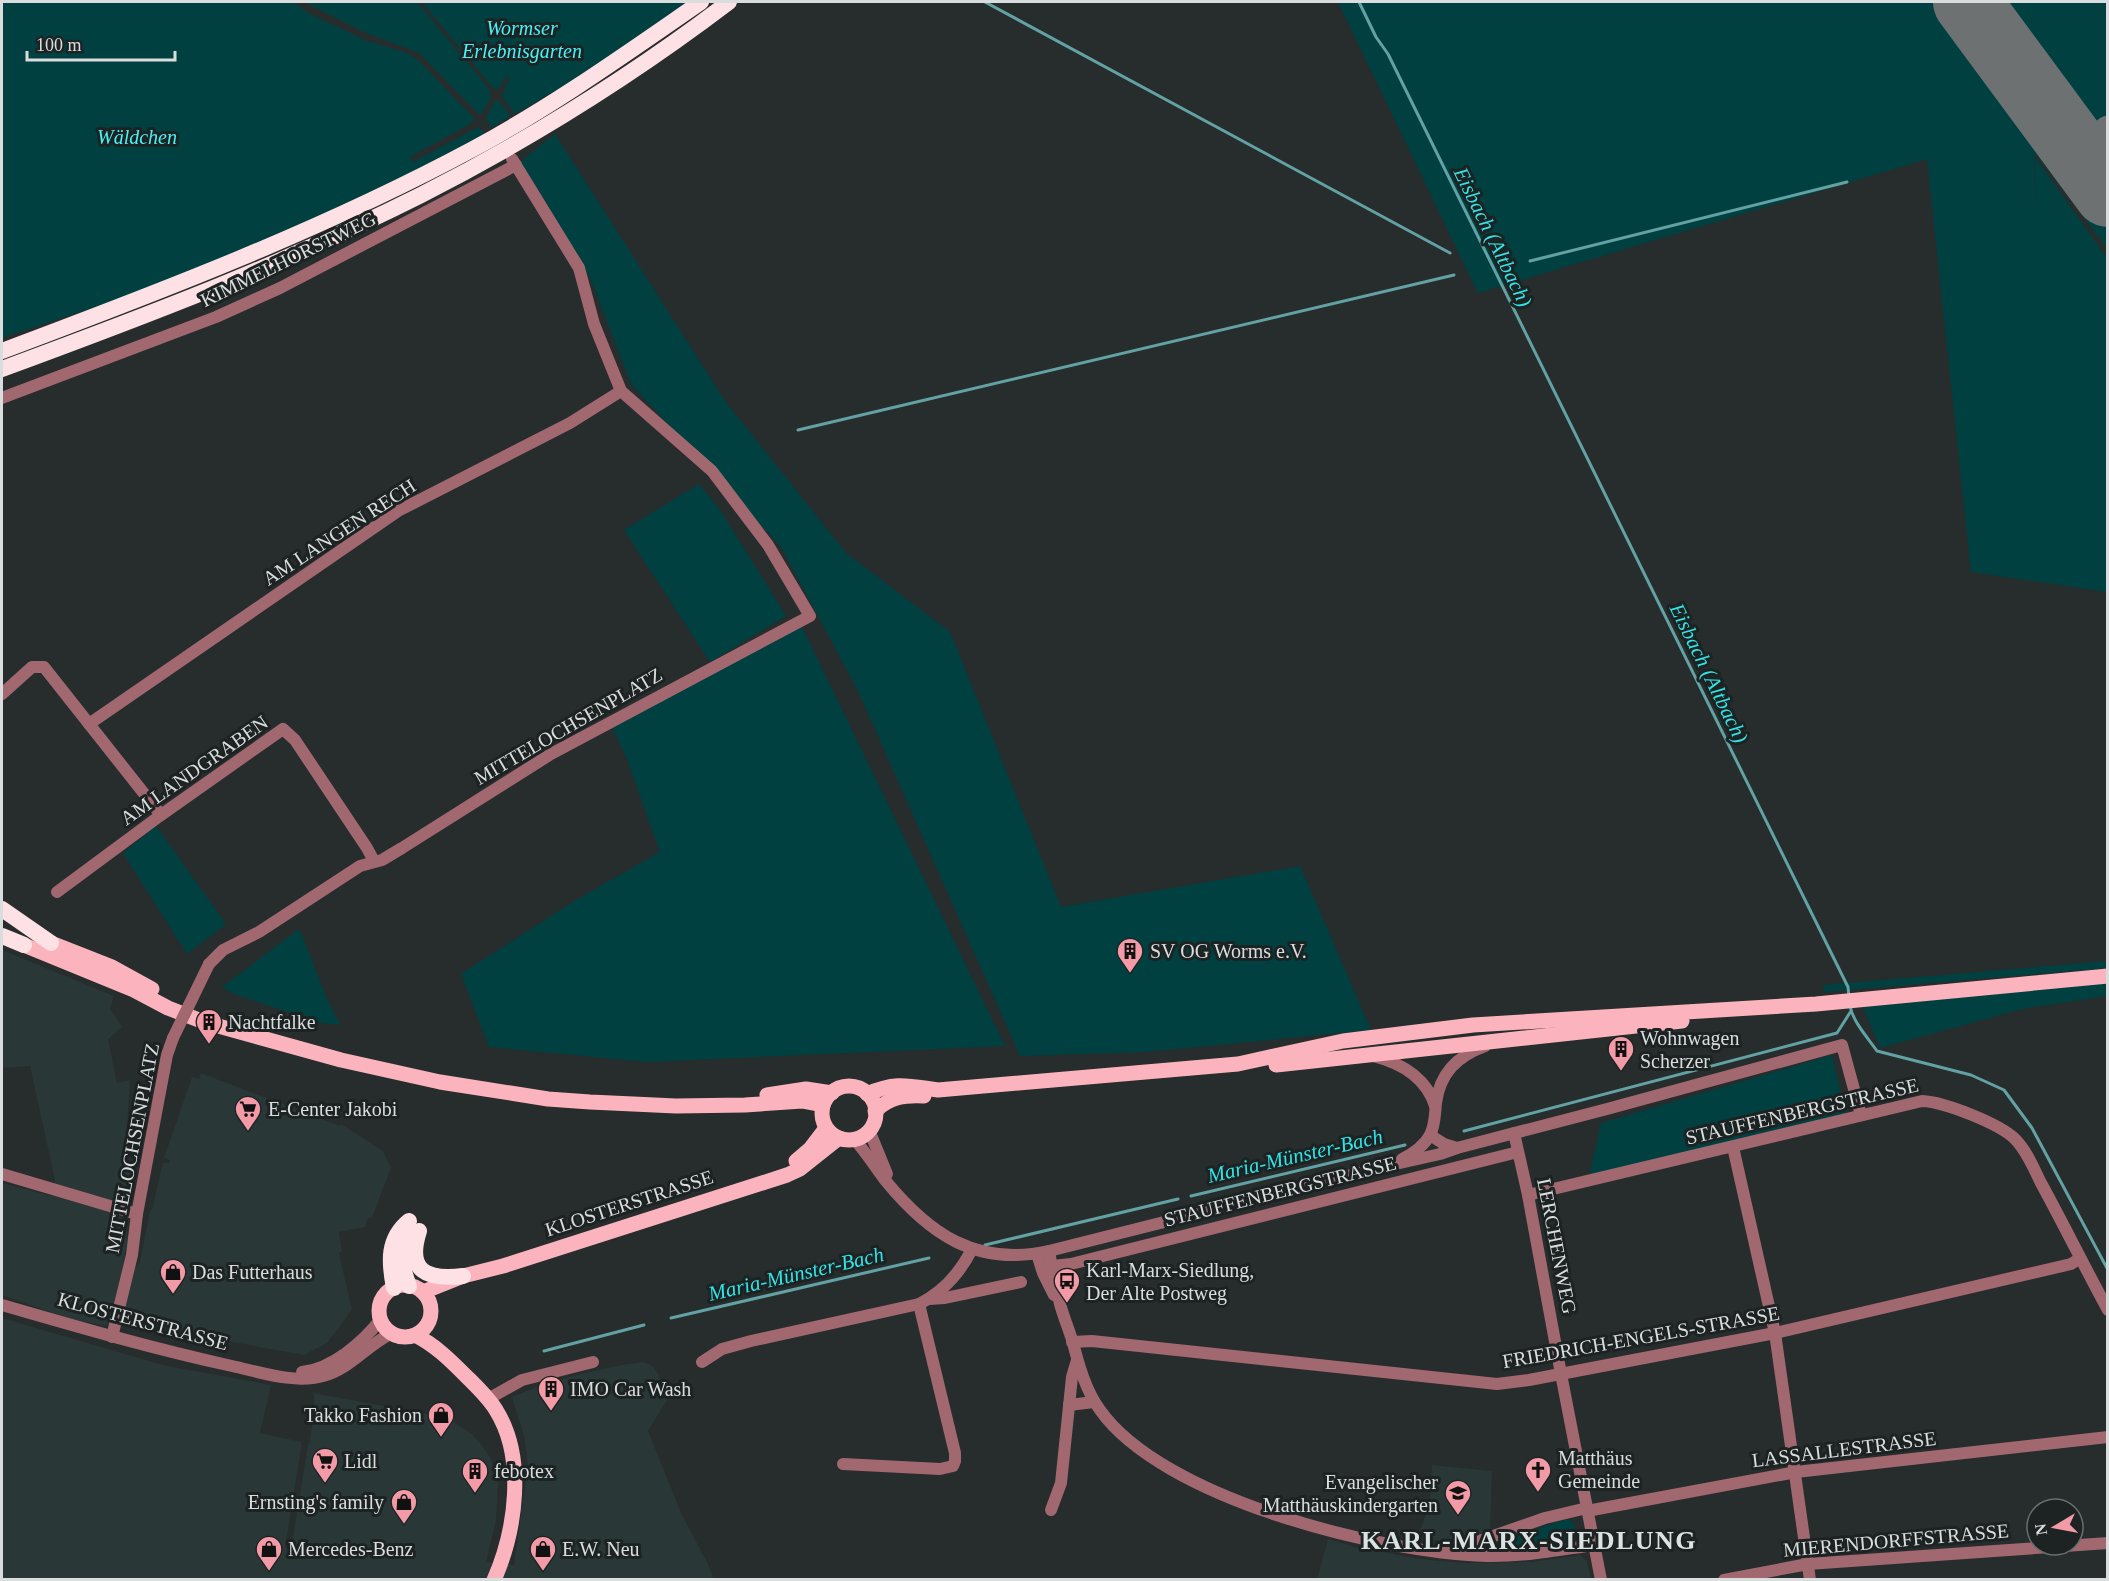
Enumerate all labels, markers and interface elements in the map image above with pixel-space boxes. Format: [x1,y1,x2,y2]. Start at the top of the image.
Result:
park label: Wormser Erlebnisgarten [461,17,582,63]
scale bar [27,24,176,62]
text: 100 m [36,35,82,55]
park label: Wäldchen [97,126,177,148]
water label: Eisbach (Altbach) [1448,162,1537,311]
street label: KIMMELHORSTWEG [197,207,379,311]
street label: AM LANGEN RECH [258,474,420,590]
water label: Eisbach (Altbach) [1664,598,1753,747]
street label: MITTELOCHSENPLATZ [470,663,666,789]
street label: AM LANDGRABEN [116,711,272,829]
building icon: SV OG Worms e.V. [1115,936,1145,974]
place label: SV OG Worms e.V. [1150,940,1307,962]
building icon: Nachtfalke [194,1007,224,1045]
place label: Nachtfalke [228,1011,316,1033]
place label: Wohnwagen Scherzer [1640,1027,1739,1072]
building icon: Wohnwagen Scherzer [1606,1034,1636,1072]
street label: MITTELOCHSENPLATZ [101,1041,163,1255]
street label: STAUFFENBERGSTRASSE [1683,1073,1921,1149]
supermarket icon: E-Center Jakobi [233,1094,263,1132]
place label: E-Center Jakobi [268,1098,398,1120]
water label: Maria-Münster-Bach [1204,1124,1385,1188]
street label: STAUFFENBERGSTRASSE [1162,1151,1398,1231]
street label: KLOSTERSTRASSE [542,1165,716,1241]
street label: LERCHENWEG [1533,1176,1581,1316]
water label: Maria-Münster-Bach [705,1242,886,1306]
shop icon: Das Futterhaus [158,1257,188,1295]
place label: Karl-Marx-Siedlung, Der Alte Postweg [1086,1259,1254,1305]
place label: Das Futterhaus [192,1261,313,1283]
bus stop icon: Karl-Marx-Siedlung, Der Alte Postweg [1052,1266,1082,1304]
street label: KLOSTERSTRASSE [55,1288,231,1354]
street label: FRIEDRICH-ENGELS-STRASSE [1501,1302,1781,1372]
building icon: IMO Car Wash [536,1374,566,1412]
place label: IMO Car Wash [570,1378,691,1400]
shop icon: Takko Fashion [426,1400,456,1438]
place label: Takko Fashion [304,1404,422,1426]
street label: LASSALLESTRASSE [1751,1427,1937,1471]
supermarket icon: Lidl [310,1446,340,1484]
place label: Matthäus Gemeinde [1558,1447,1640,1492]
place label: Lidl [344,1450,378,1472]
church icon: Matthäus Gemeinde [1523,1455,1553,1493]
building icon: febotex [460,1456,490,1494]
place label: febotex [494,1460,554,1482]
place label: Evangelischer Matthäuskindergarten [1263,1471,1438,1517]
school or university icon: Evangelischer Matthäuskindergarten [1443,1478,1473,1516]
shop icon: Ernsting's family [389,1487,419,1525]
place label: Ernsting's family [248,1491,384,1514]
north arrow [2025,1497,2085,1557]
street label: MIERENDORFFSTRASSE [1782,1519,2010,1561]
text: N [2031,1522,2050,1537]
district label: KARL-MARX-SIEDLUNG [1361,1526,1697,1555]
shop icon: Mercedes-Benz [254,1534,284,1572]
shop icon: E.W. Neu [528,1534,558,1572]
place label: Mercedes-Benz [288,1538,414,1560]
place label: E.W. Neu [562,1538,640,1560]

